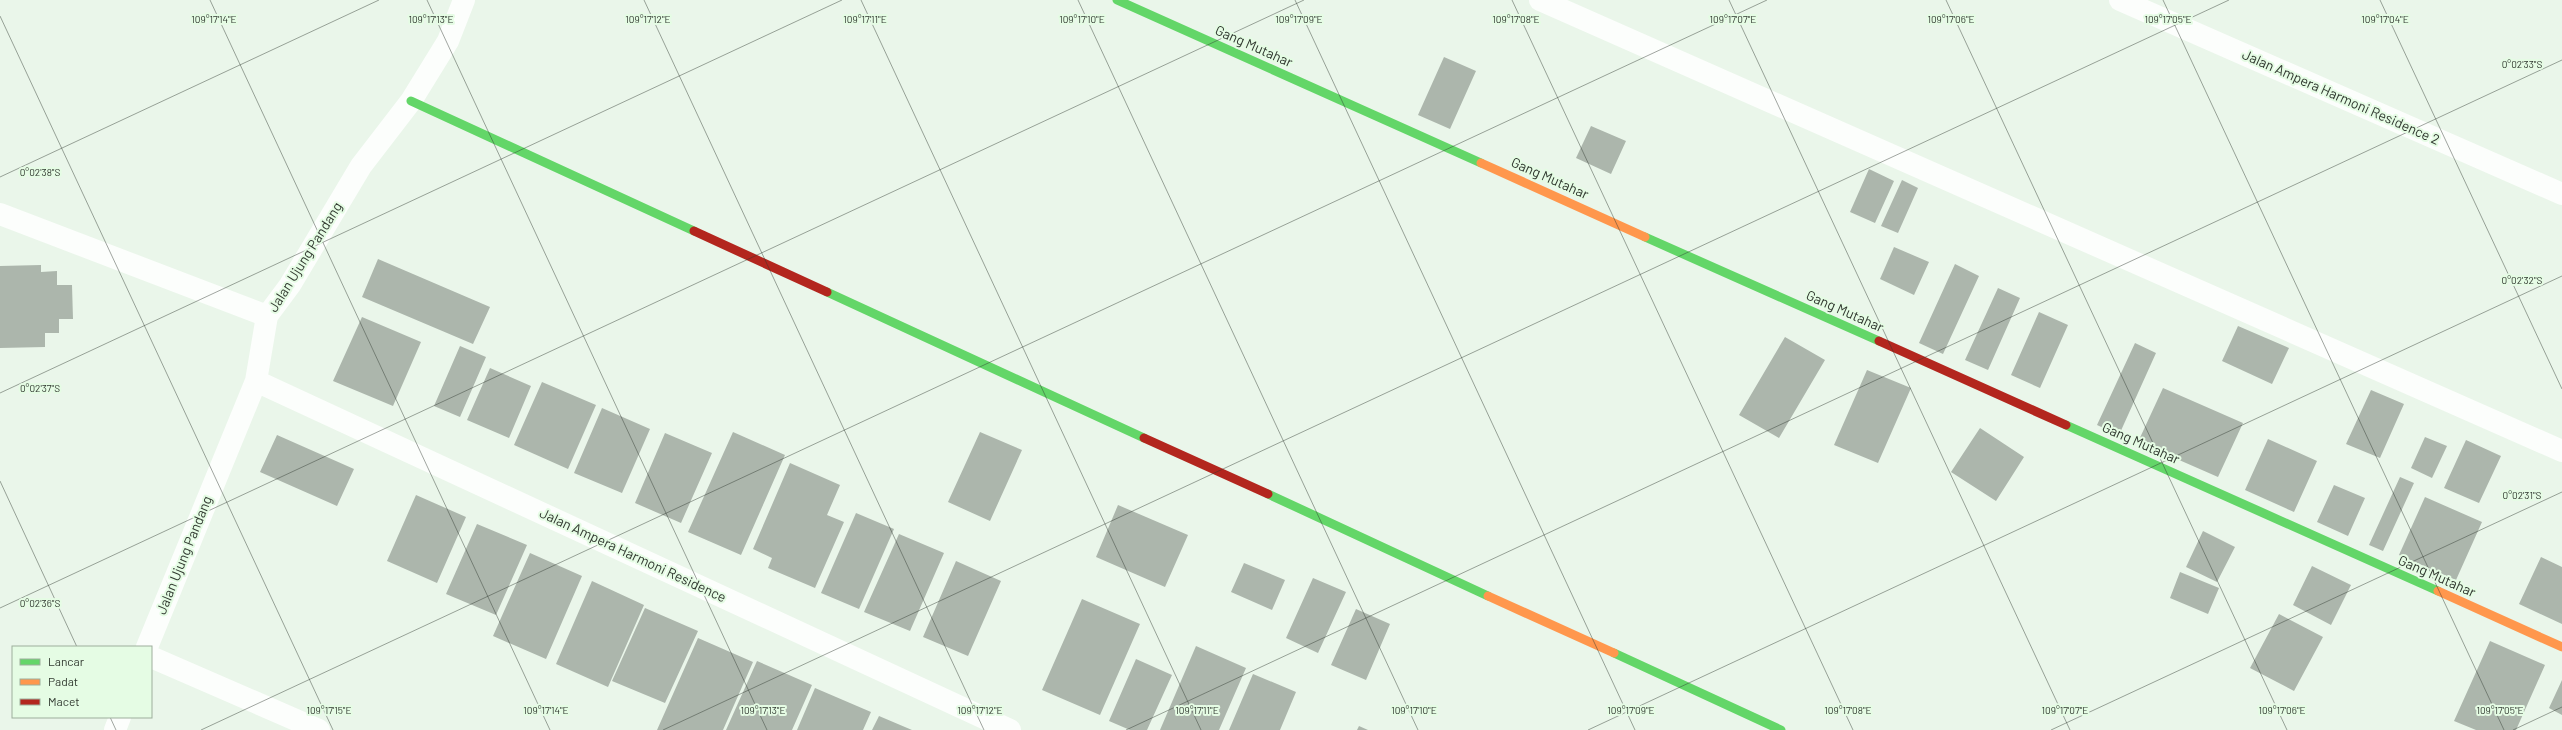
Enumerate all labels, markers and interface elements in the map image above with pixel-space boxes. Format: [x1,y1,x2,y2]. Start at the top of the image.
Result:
text: 109°17'14"E [191,13,237,25]
text: 109°17'13"E [408,13,454,25]
text: 109°17'12"E [625,13,671,25]
text: 109°17'11"E [843,13,887,25]
text: 109°17'10"E [1059,13,1105,25]
text: 109°17'09"E [1275,13,1323,25]
text: 109°17'08"E [1492,13,1540,25]
text: 109°17'07"E [1710,13,1756,25]
text: 109°17'06"E [1927,13,1975,25]
text: 109°17'05"E [2144,13,2192,25]
text: 109°17'04"E [2361,13,2409,25]
street label: Gang Mutahar [1213,21,1296,70]
street label: Jalan Ampera Harmoni Residence 2 [2240,45,2443,148]
text: 0°02'33"S [2502,58,2542,70]
street label: Gang Mutahar [1509,153,1592,202]
text: 0°02'38"S [20,166,60,178]
street label: Jalan Ujung Pandang [264,199,345,315]
text: 0°02'32"S [2502,274,2543,286]
street label: Gang Mutahar [1804,286,1887,335]
text: 0°02'37"S [20,382,60,394]
street label: Gang Mutahar [2100,418,2183,467]
text: 0°02'31"S [2503,489,2542,501]
street label: Jalan Ujung Pandang [152,493,215,617]
street label: Jalan Ampera Harmoni Residence [537,504,729,605]
street label: Gang Mutahar [2396,551,2479,600]
text: 0°02'36"S [20,597,60,609]
legend [12,646,152,718]
text: Lancar [48,654,85,668]
text: Padat [48,674,78,688]
text: Macet [48,694,80,708]
text: 109°17'15"E [306,704,352,716]
text: 109°17'14"E [523,704,569,716]
text: 109°17'13"E [740,704,786,716]
text: 109°17'12"E [957,704,1003,716]
text: 109°17'11"E [1175,704,1219,716]
text: 109°17'10"E [1391,704,1437,716]
text: 109°17'09"E [1607,704,1655,716]
text: 109°17'08"E [1824,704,1872,716]
text: 109°17'07"E [2042,704,2088,716]
text: 109°17'06"E [2258,704,2306,716]
text: 109°17'05"E [2476,704,2524,716]

